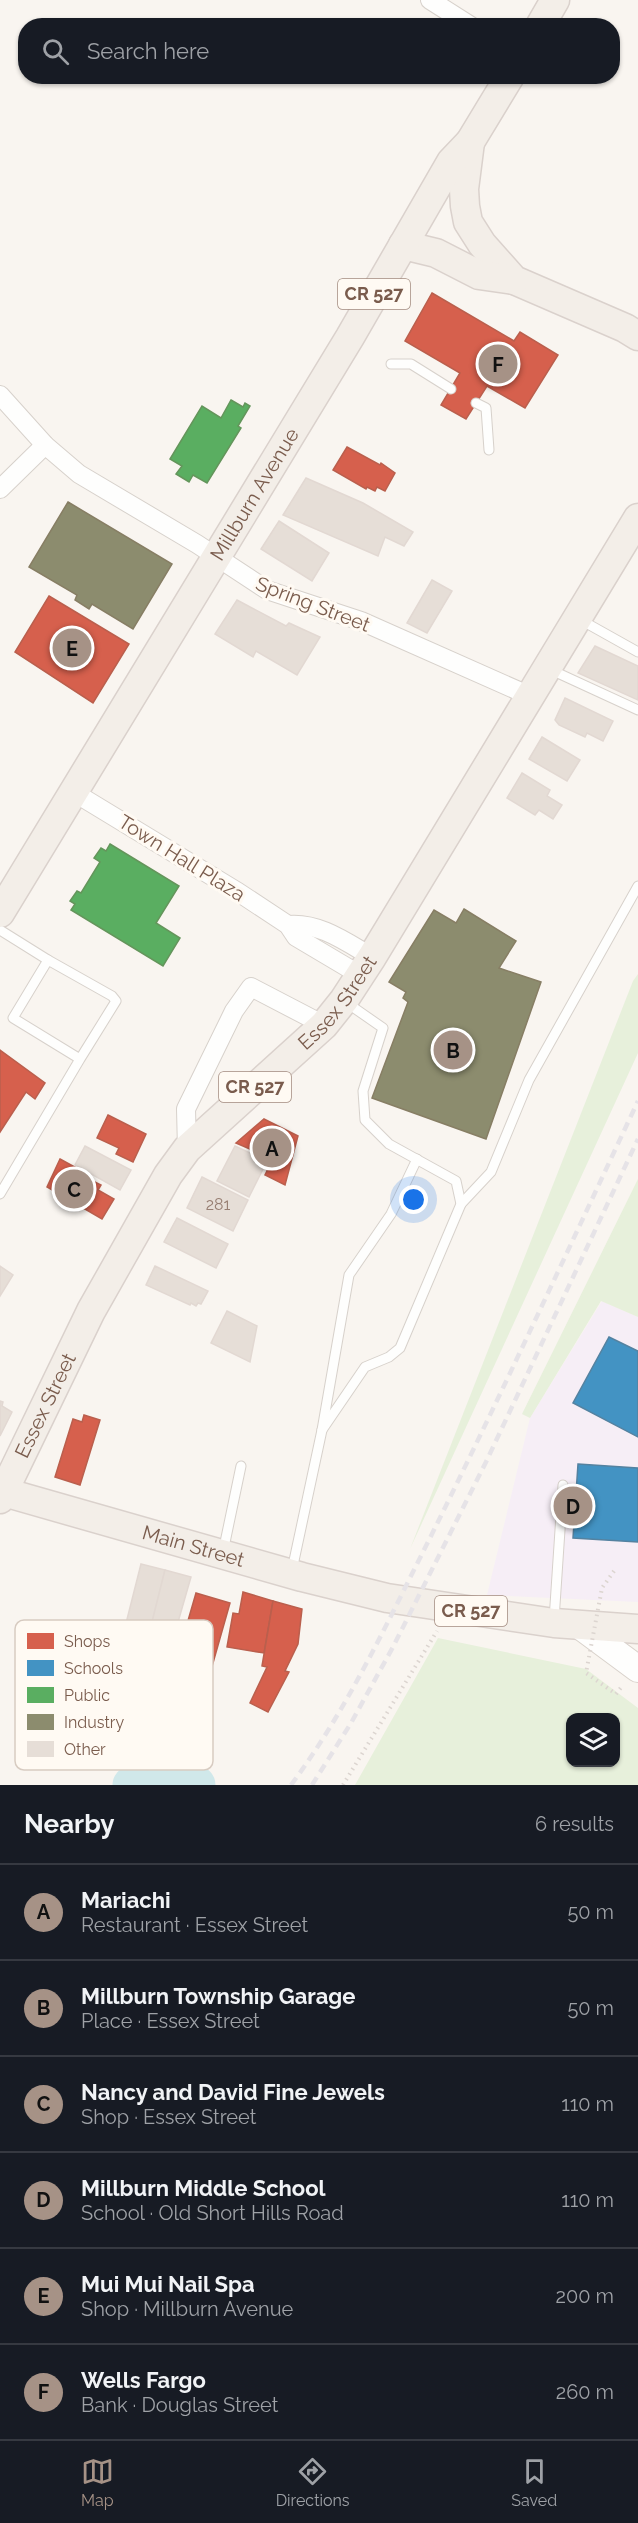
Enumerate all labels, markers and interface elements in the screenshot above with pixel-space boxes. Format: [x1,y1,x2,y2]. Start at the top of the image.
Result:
search box [18,18,620,84]
icon: search [39,35,72,68]
text: Search here [87,38,209,64]
road number: CR 527 [338,279,410,309]
pin: F [478,342,518,386]
street label: Millburn Avenue [205,423,304,565]
street label: Spring Street [252,571,374,637]
pin: E [52,626,92,670]
street label: Town Hall Plaza [114,809,250,907]
street label: Essex Street [293,951,382,1055]
pin: B [434,1028,472,1072]
road number: CR 527 [219,1072,291,1102]
pin: A [252,1126,292,1170]
pin: C [54,1166,94,1212]
your location [399,1185,428,1214]
house number: 281 [206,1195,230,1214]
street label: Essex Street [10,1349,81,1462]
pin: D [554,1484,592,1528]
street label: Main Street [140,1520,247,1572]
road number: CR 527 [435,1596,507,1626]
legend [15,1620,213,1770]
text: Shops [64,1632,110,1651]
text: Schools [64,1659,123,1678]
text: Public [64,1686,110,1705]
text: Industry [64,1713,124,1732]
map controls [566,1713,620,1767]
button: layers [566,1713,620,1767]
text: Other [64,1740,106,1759]
text: Nearby [24,1809,114,1839]
text: 6 results [535,1812,614,1836]
text: Mariachi [81,1887,171,1913]
text: A [37,1900,50,1924]
text: 50 m [567,1900,614,1924]
text: Restaurant · Essex Street [81,1913,308,1937]
text: Millburn Township Garage [81,1983,355,2009]
text: B [37,1996,50,2020]
text: 50 m [567,1996,614,2020]
text: Place · Essex Street [81,2009,260,2033]
text: Nancy and David Fine Jewels [81,2079,385,2105]
text: C [37,2092,50,2116]
text: 110 m [561,2092,614,2116]
text: Shop · Essex Street [81,2105,256,2129]
text: Millburn Middle School [81,2175,326,2201]
text: D [36,2188,51,2212]
text: 110 m [561,2188,614,2212]
text: School · Old Short Hills Road [81,2201,344,2225]
text: Mui Mui Nail Spa [81,2271,255,2297]
text: E [37,2284,50,2308]
text: 200 m [556,2284,614,2308]
text: Shop · Millburn Avenue [81,2297,293,2321]
text: Wells Fargo [81,2367,206,2393]
text: F [38,2380,49,2404]
text: 260 m [556,2380,614,2404]
text: Bank · Douglas Street [81,2393,278,2417]
tab: Map [81,2455,114,2510]
tab: Directions [276,2455,350,2510]
tab: Saved [511,2455,557,2510]

